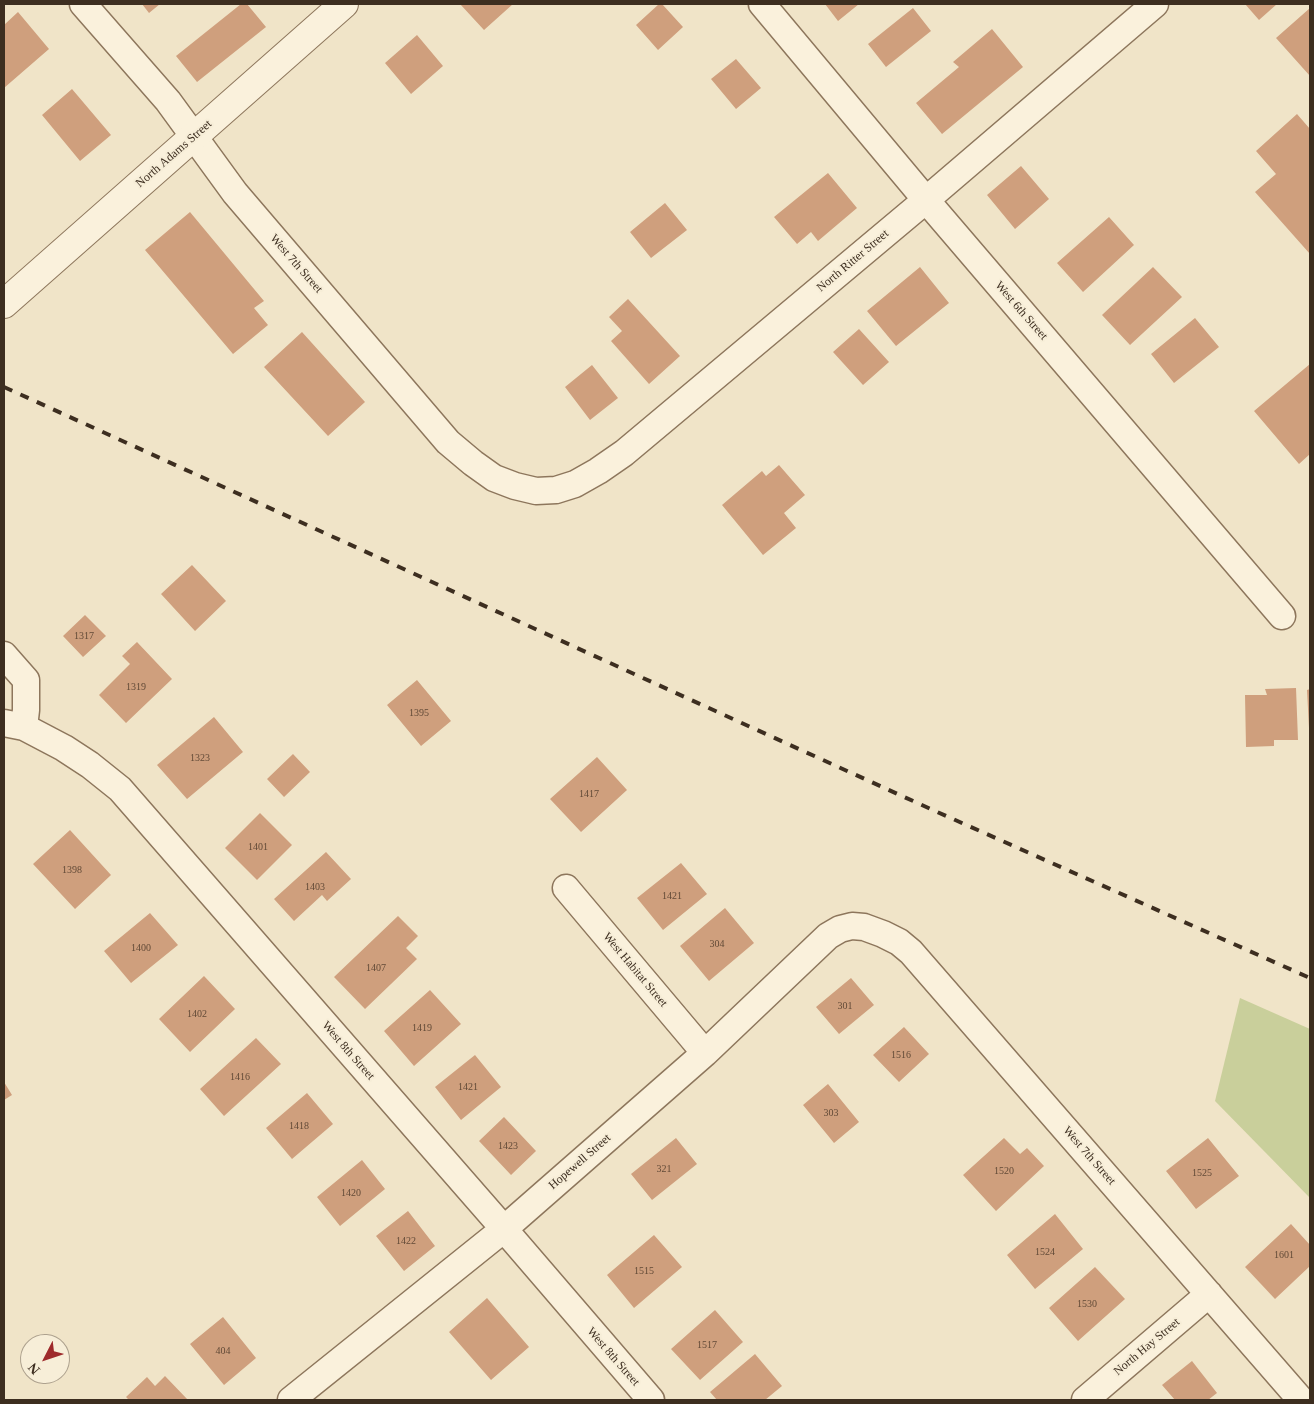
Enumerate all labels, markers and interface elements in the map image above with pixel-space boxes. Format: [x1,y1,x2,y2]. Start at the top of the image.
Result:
street label: North Adams Street [133,117,215,191]
street label: North Ritter Street [814,227,892,295]
street label: West 7th Street [267,232,325,296]
street label: West 6th Street [992,279,1050,343]
house number: 1317 [74,630,94,642]
house number: 1319 [126,681,146,693]
house number: 1395 [409,707,429,719]
house number: 1323 [190,752,210,764]
house number: 1417 [579,788,599,800]
house number: 1401 [248,841,268,853]
house number: 1398 [62,864,82,876]
house number: 1403 [305,881,325,893]
house number: 1421 [662,890,682,902]
street label: West Habitat Street [600,930,670,1010]
house number: 304 [710,938,724,950]
house number: 1400 [131,942,151,954]
house number: 1407 [366,962,386,974]
house number: 301 [838,1000,852,1012]
house number: 1402 [187,1008,207,1020]
street label: West 8th Street [319,1019,377,1083]
house number: 1419 [412,1022,432,1034]
house number: 1516 [891,1049,911,1061]
house number: 1416 [230,1071,250,1083]
house number: 1421 [458,1081,478,1093]
house number: 303 [824,1107,838,1119]
house number: 1418 [289,1120,309,1132]
street label: West 7th Street [1060,1124,1118,1188]
street label: Hopewell Street [546,1131,614,1193]
house number: 1423 [498,1140,518,1152]
house number: 321 [656,1163,672,1175]
house number: 1520 [994,1165,1014,1177]
house number: 1525 [1192,1167,1212,1179]
house number: 1420 [341,1187,361,1199]
house number: 1422 [396,1235,416,1247]
house number: 1524 [1035,1246,1055,1258]
house number: 1601 [1274,1249,1294,1261]
house number: 1515 [634,1265,654,1277]
house number: 1530 [1077,1298,1097,1310]
street label: North Hay Street [1111,1315,1183,1379]
street label: West 8th Street [584,1325,642,1389]
north arrow [20,1334,70,1384]
house number: 1517 [697,1339,717,1351]
house number: 404 [216,1345,230,1357]
text: N [25,1360,43,1377]

